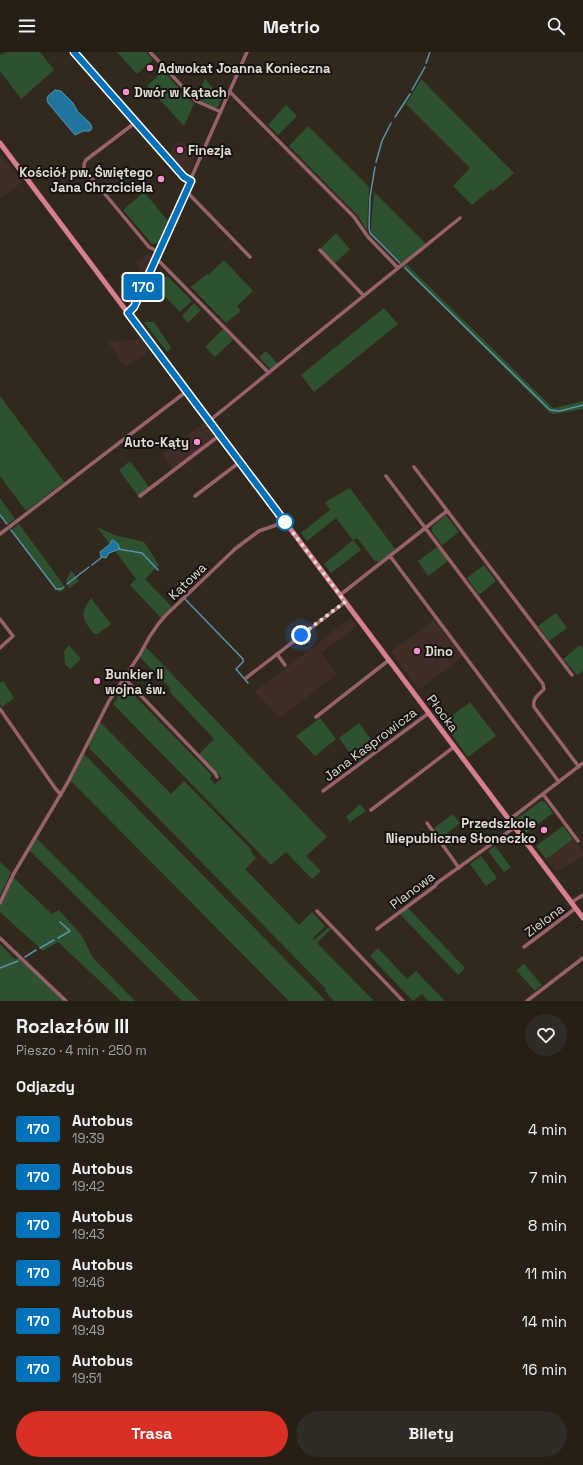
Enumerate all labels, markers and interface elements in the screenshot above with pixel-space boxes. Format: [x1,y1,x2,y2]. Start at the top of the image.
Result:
icon: menu [16,15,38,37]
text: Metrio [263,15,320,38]
icon: search [545,15,567,37]
place label: Adwokat Joanna Konieczna [158,60,331,77]
marker: Adwokat Joanna Konieczna [145,63,155,73]
place label: Dwór w Kątach [134,84,227,101]
marker: Dwór w Kątach [121,87,131,97]
place label: Finezja [188,142,232,159]
marker: Finezja [175,145,185,155]
place label: Kościół pw. Świętego Jana Chrzciciela [19,164,153,196]
marker: Kościół pw. Świętego Jana Chrzciciela [156,174,166,184]
line badge: 170 [120,274,166,300]
text: 170 [131,278,155,296]
place label: Auto-Kąty [124,434,189,451]
marker: Auto-Kąty [192,437,202,447]
unlabelled marker [276,513,294,531]
street label: Kątowa [165,559,210,604]
your location [291,625,311,645]
place label: Dino [425,643,453,660]
marker: Dino [412,646,422,656]
place label: Bunkier II wojna św. [105,666,166,698]
marker: Bunkier II wojna św. [92,676,102,686]
street label: Płocka [423,691,462,736]
street label: Jana Kasprowicza [320,704,421,785]
place label: Przedszkole Niepubliczne Słoneczko [386,815,536,847]
marker: Przedszkole Niepubliczne Słoneczko [539,825,549,835]
street label: Planowa [386,868,439,913]
street label: Zielona [521,900,568,941]
text: Rozlazłów III [16,1014,129,1039]
button: heart [525,1014,567,1056]
text: Pieszo · 4 min · 250 m [16,1042,147,1059]
text: Odjazdy [16,1077,75,1096]
text: Autobus [72,1111,133,1130]
text: 170 [26,1120,50,1138]
text: 4 min [528,1120,567,1139]
text: 19:39 [72,1130,105,1147]
text: Autobus [72,1159,133,1178]
text: 170 [26,1168,50,1186]
text: 7 min [529,1168,567,1187]
text: 19:42 [72,1178,105,1195]
text: Autobus [72,1207,133,1226]
text: 170 [26,1216,50,1234]
text: 8 min [528,1216,567,1235]
text: 19:43 [72,1226,105,1243]
text: Autobus [72,1255,133,1274]
text: 170 [26,1264,50,1282]
text: 11 min [525,1264,567,1283]
text: 19:46 [72,1274,105,1291]
text: Autobus [72,1303,133,1322]
text: 170 [26,1312,50,1330]
text: 14 min [522,1312,567,1331]
text: 19:49 [72,1322,105,1339]
text: Autobus [72,1351,133,1370]
text: 170 [26,1360,50,1378]
text: 16 min [522,1360,567,1379]
text: 19:51 [72,1370,102,1387]
button: Trasa [16,1411,288,1457]
button: Bilety [296,1411,567,1457]

